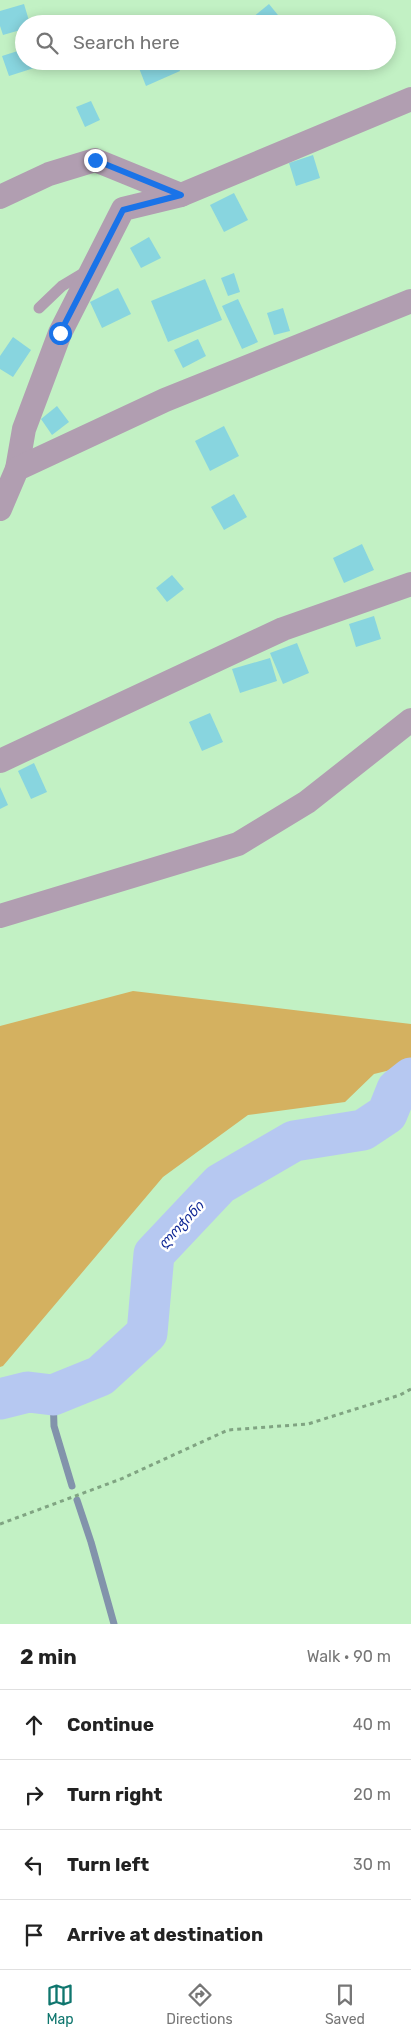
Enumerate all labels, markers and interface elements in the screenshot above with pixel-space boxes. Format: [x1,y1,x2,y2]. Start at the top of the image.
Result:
search box [15,15,396,70]
icon: search [33,29,61,57]
text: Search here [73,31,180,54]
route end [84,149,107,172]
route start [49,322,72,345]
water label: ლოჭინი [155,1197,208,1252]
text: 2 min [20,1644,77,1669]
text: Walk · 90 m [307,1647,391,1666]
icon: ahead [20,1711,48,1739]
text: Continue [67,1713,154,1736]
text: 40 m [353,1715,391,1734]
icon: right [20,1781,48,1809]
text: Turn right [67,1783,162,1806]
text: 20 m [353,1785,391,1804]
icon: left [20,1851,48,1879]
text: Turn left [67,1853,149,1876]
text: 30 m [353,1855,391,1874]
icon: arrive [20,1921,48,1949]
text: Arrive at destination [67,1923,263,1946]
tab: Map [46,1981,74,2028]
tab: Directions [166,1981,233,2028]
tab: Saved [325,1981,365,2028]

